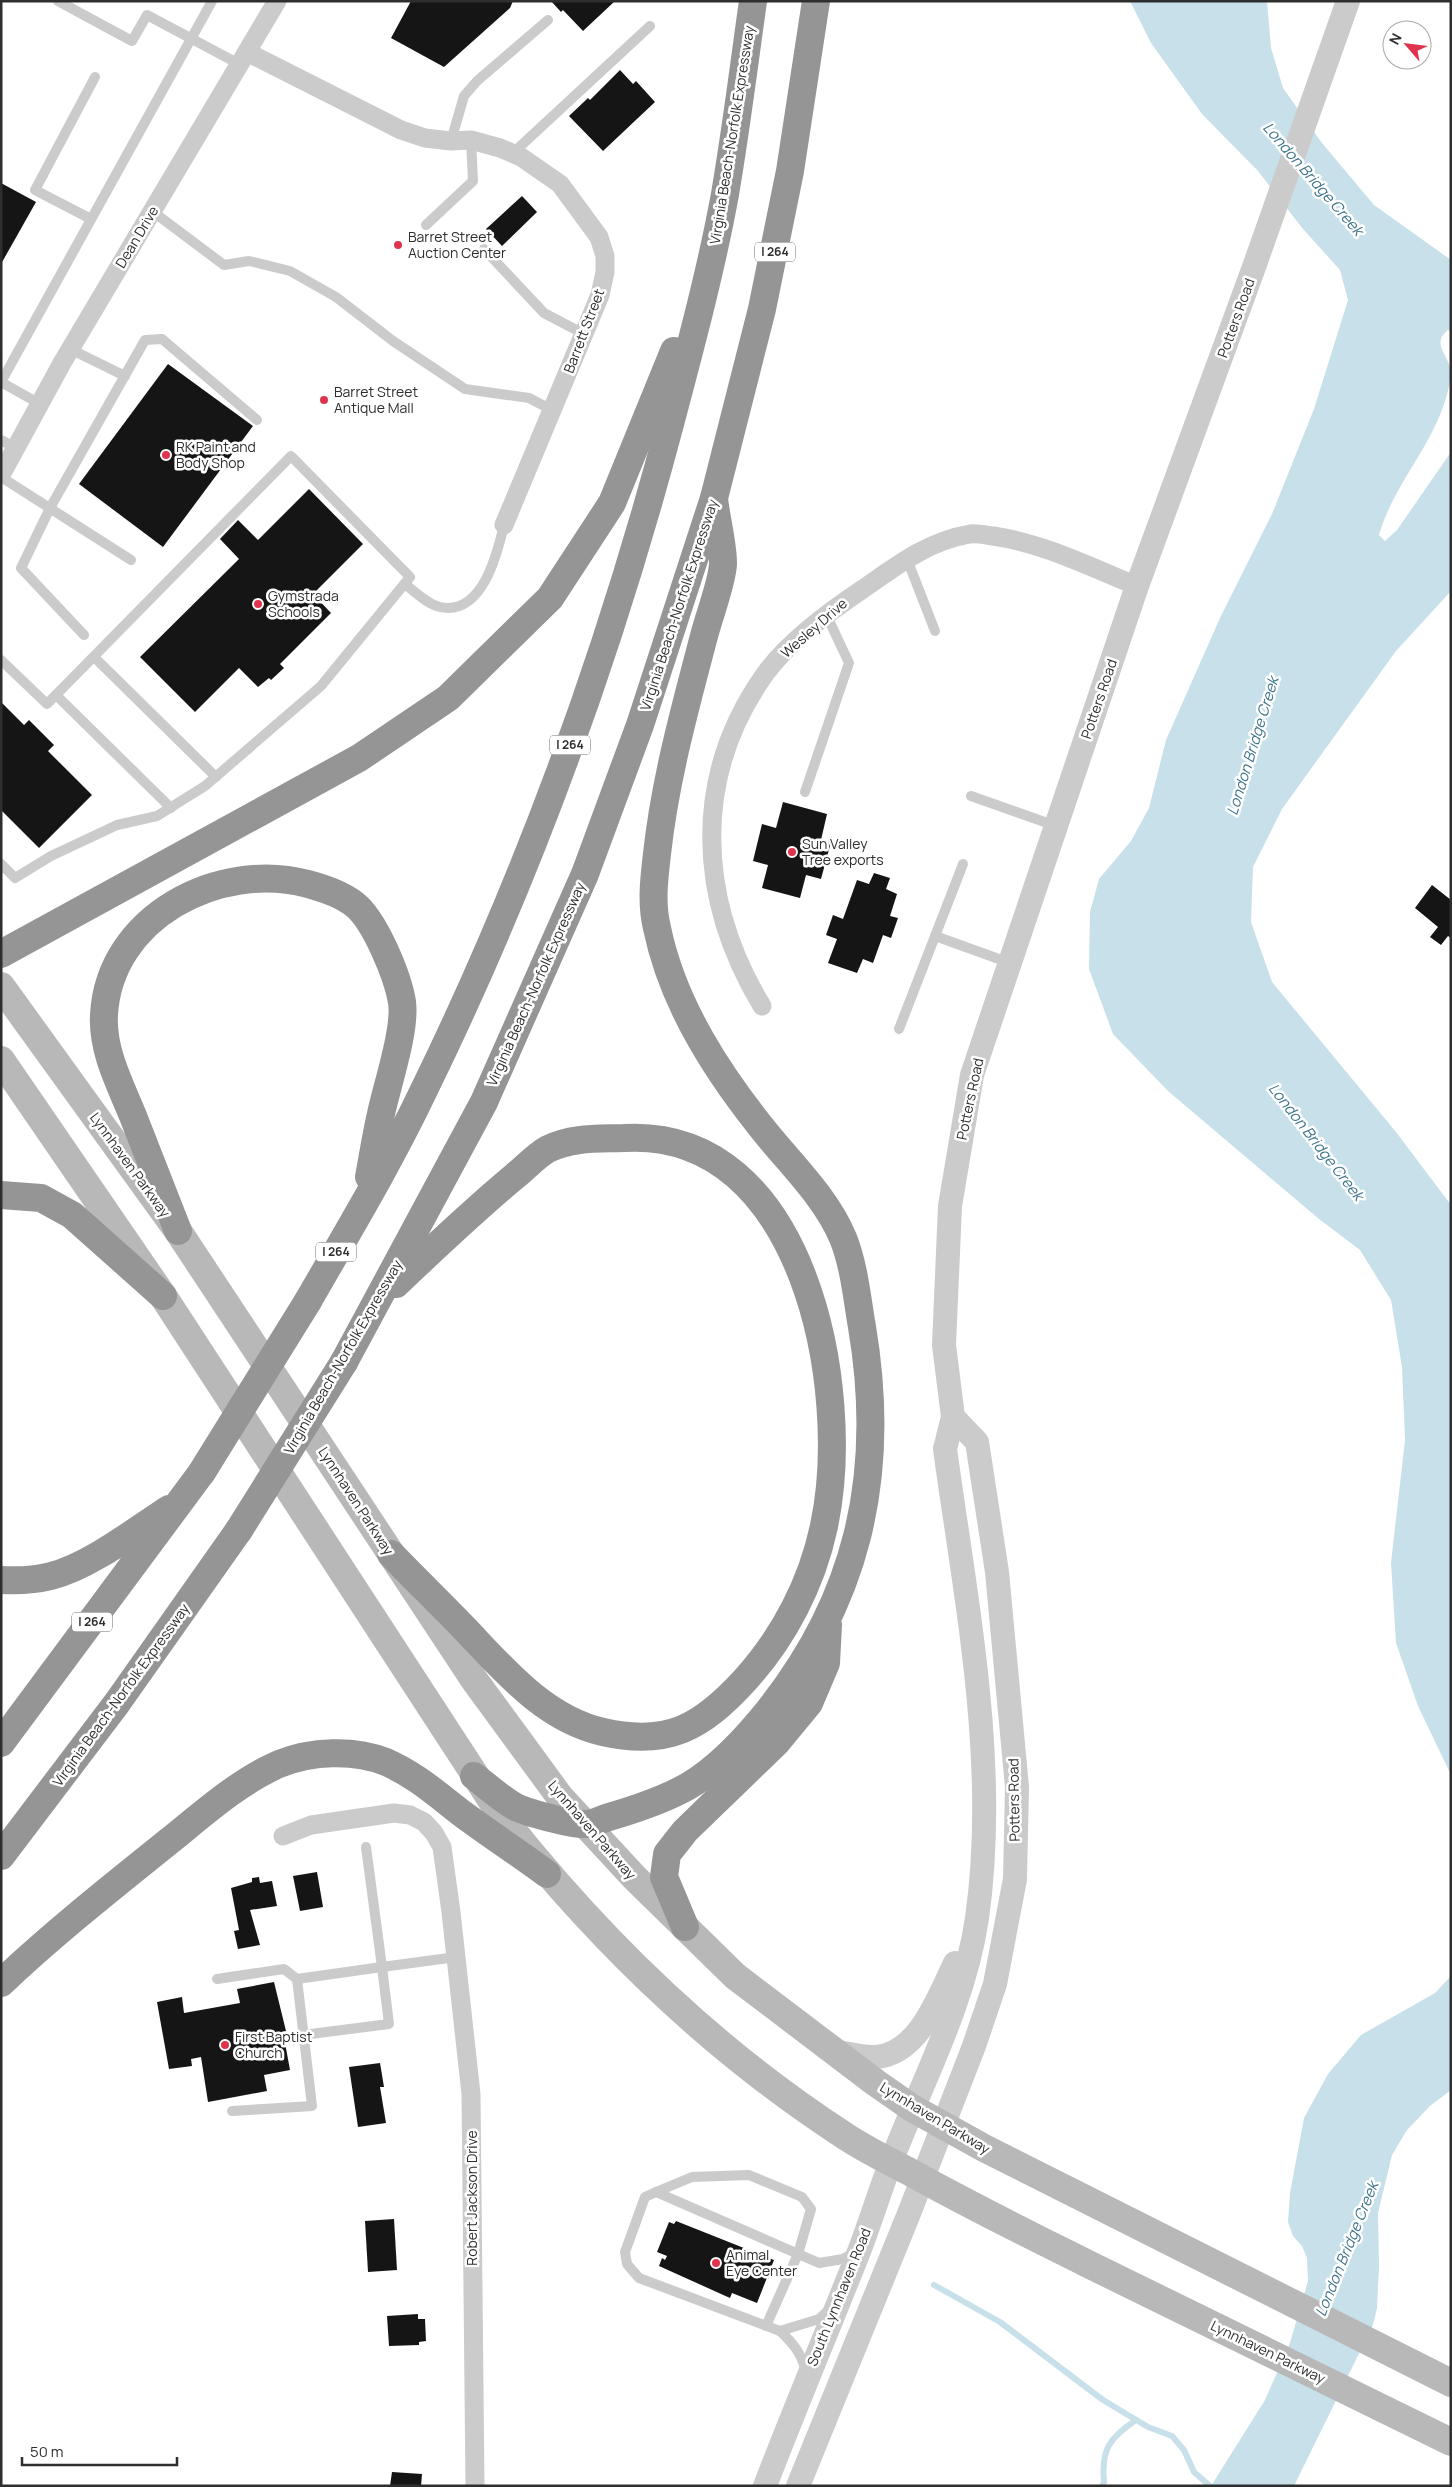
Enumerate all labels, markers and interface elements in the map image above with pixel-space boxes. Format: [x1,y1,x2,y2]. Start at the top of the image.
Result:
north arrow [1382,20,1432,70]
street label: Virginia Beach-Norfolk Expressway [705,24,758,246]
text: N [1384,30,1406,48]
water label: London Bridge Creek [1258,118,1370,242]
street label: Dean Drive [111,202,163,271]
place label: Barret Street Auction Center [408,227,506,262]
marker: Barret Street Auction Center [392,239,404,251]
road number: I 264 [755,242,795,262]
street label: Potters Road [1212,275,1259,360]
street label: Barrett Street [559,286,608,376]
place label: Barret Street Antique Mall [334,382,418,417]
marker: Barret Street Antique Mall [318,394,330,406]
place label: RK Paint and Body Shop [176,437,256,472]
marker: RK Paint and Body Shop [160,449,172,461]
street label: Virginia Beach-Norfolk Expressway [635,496,722,713]
place label: Gymstrada Schools [268,586,339,621]
street label: Wesley Drive [776,594,851,662]
marker: Gymstrada Schools [252,598,264,610]
street label: Potters Road [1076,656,1121,741]
water label: London Bridge Creek [1221,672,1284,818]
road number: I 264 [550,736,590,754]
place label: Sun Valley Tree exports [802,834,884,869]
marker: Sun Valley Tree exports [786,846,798,858]
street label: Virginia Beach-Norfolk Expressway [482,878,589,1089]
street label: Potters Road [952,1056,987,1142]
water label: London Bridge Creek [1264,1079,1370,1207]
street label: Lynnhaven Parkway [86,1108,175,1221]
road number: I 264 [316,1242,356,1262]
street label: Virginia Beach-Norfolk Expressway [279,1256,406,1457]
street label: Lynnhaven Parkway [314,1443,399,1559]
street label: Virginia Beach-Norfolk Expressway [48,1599,194,1790]
road number: I 264 [72,1612,112,1631]
street label: Potters Road [1003,1758,1024,1842]
street label: Lynnhaven Parkway [544,1776,641,1884]
place label: First Baptist Church [235,2027,313,2062]
marker: First Baptist Church [219,2039,231,2051]
street label: Lynnhaven Parkway [877,2077,994,2158]
street label: Robert Jackson Drive [462,2130,481,2266]
water label: London Bridge Creek [1310,2176,1384,2319]
street label: South Lynnhaven Road [802,2225,875,2369]
place label: Animal Eye Center [726,2245,797,2280]
marker: Animal Eye Center [710,2257,722,2269]
street label: Lynnhaven Parkway [1208,2316,1329,2388]
scale bar [22,2434,178,2466]
text: 50 m [30,2441,64,2462]

